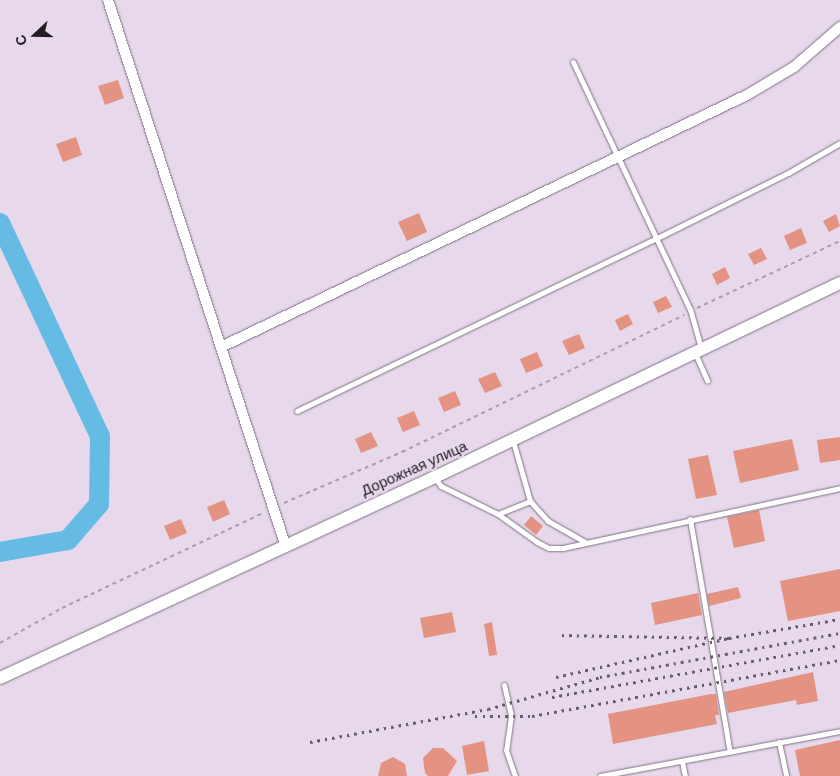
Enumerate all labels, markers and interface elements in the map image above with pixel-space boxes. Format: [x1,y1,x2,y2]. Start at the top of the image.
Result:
north arrow [10,10,60,60]
text: С [11,33,30,48]
street label: Дорожная улица [358,437,470,499]

